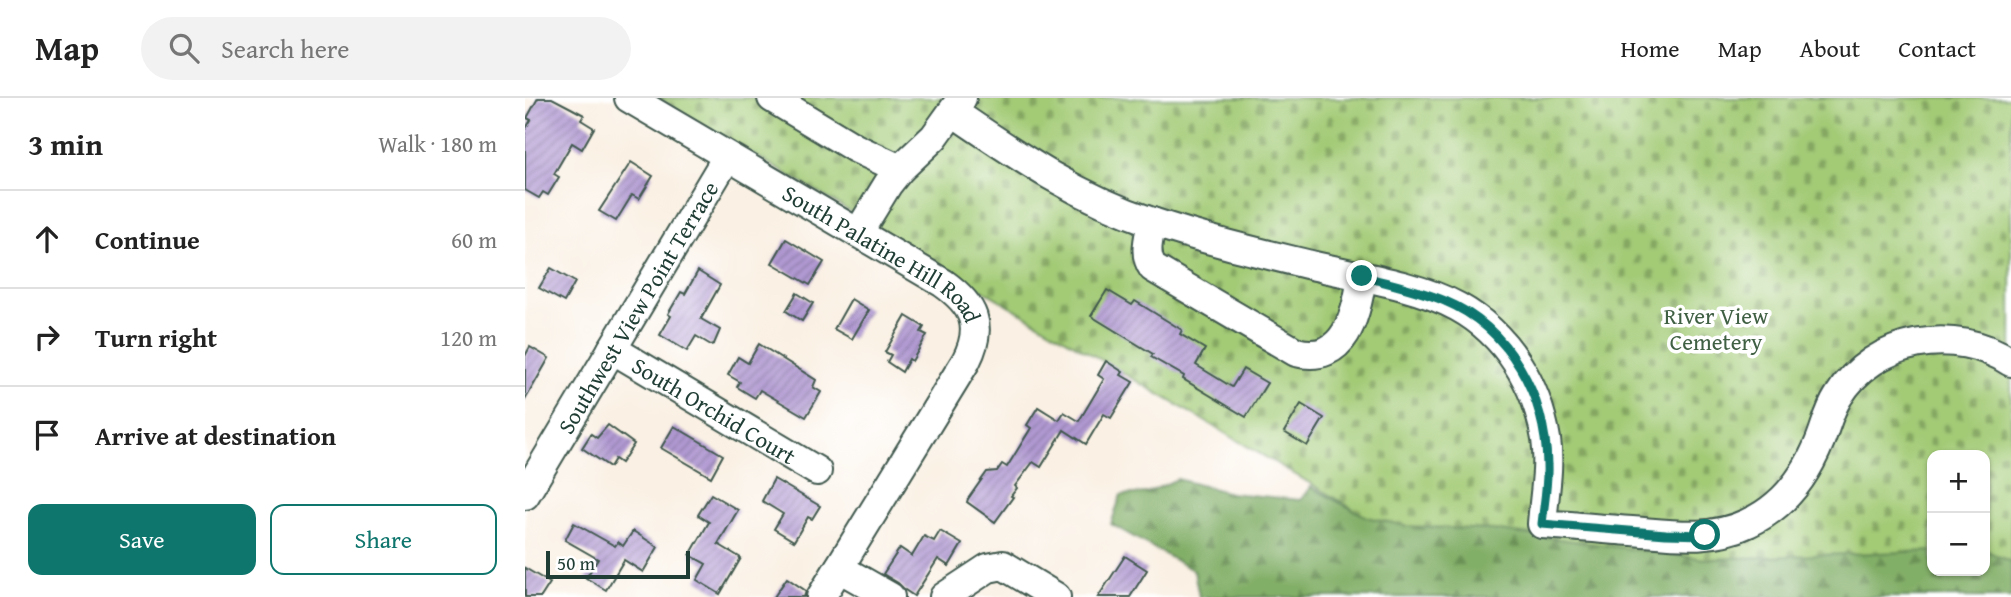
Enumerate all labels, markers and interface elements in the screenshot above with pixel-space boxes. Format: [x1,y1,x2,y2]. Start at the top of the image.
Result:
search box [141,17,631,80]
text: Map [35,24,99,72]
icon: search [165,29,203,67]
text: Search here [221,29,349,68]
text: Home [1621,31,1680,66]
text: Map [1718,31,1762,66]
text: About [1800,31,1860,66]
text: Contact [1898,31,1976,66]
text: 3 min [28,122,103,166]
text: Walk · 180 m [378,127,497,160]
street label: Southwest View Point Terrace [549,174,726,440]
street label: South Palatine Hill Road [777,176,990,328]
icon: ahead [28,220,66,258]
text: Continue [95,220,200,259]
text: 60 m [451,223,497,256]
route end [1346,260,1377,291]
park label: River View Cemetery [1664,299,1769,358]
icon: right [28,318,66,356]
text: Turn right [95,318,217,357]
text: 120 m [440,321,497,354]
street label: South Orchid Court [626,348,802,471]
icon: arrive [28,416,66,454]
text: Arrive at destination [95,416,336,455]
map controls [1927,450,1990,576]
button: + [1927,450,1990,513]
button: Save [28,504,256,575]
button: Share [270,504,497,575]
button: − [1927,513,1990,576]
route start [1689,519,1720,550]
scale bar [546,548,689,580]
text: 50 m [557,549,595,577]

